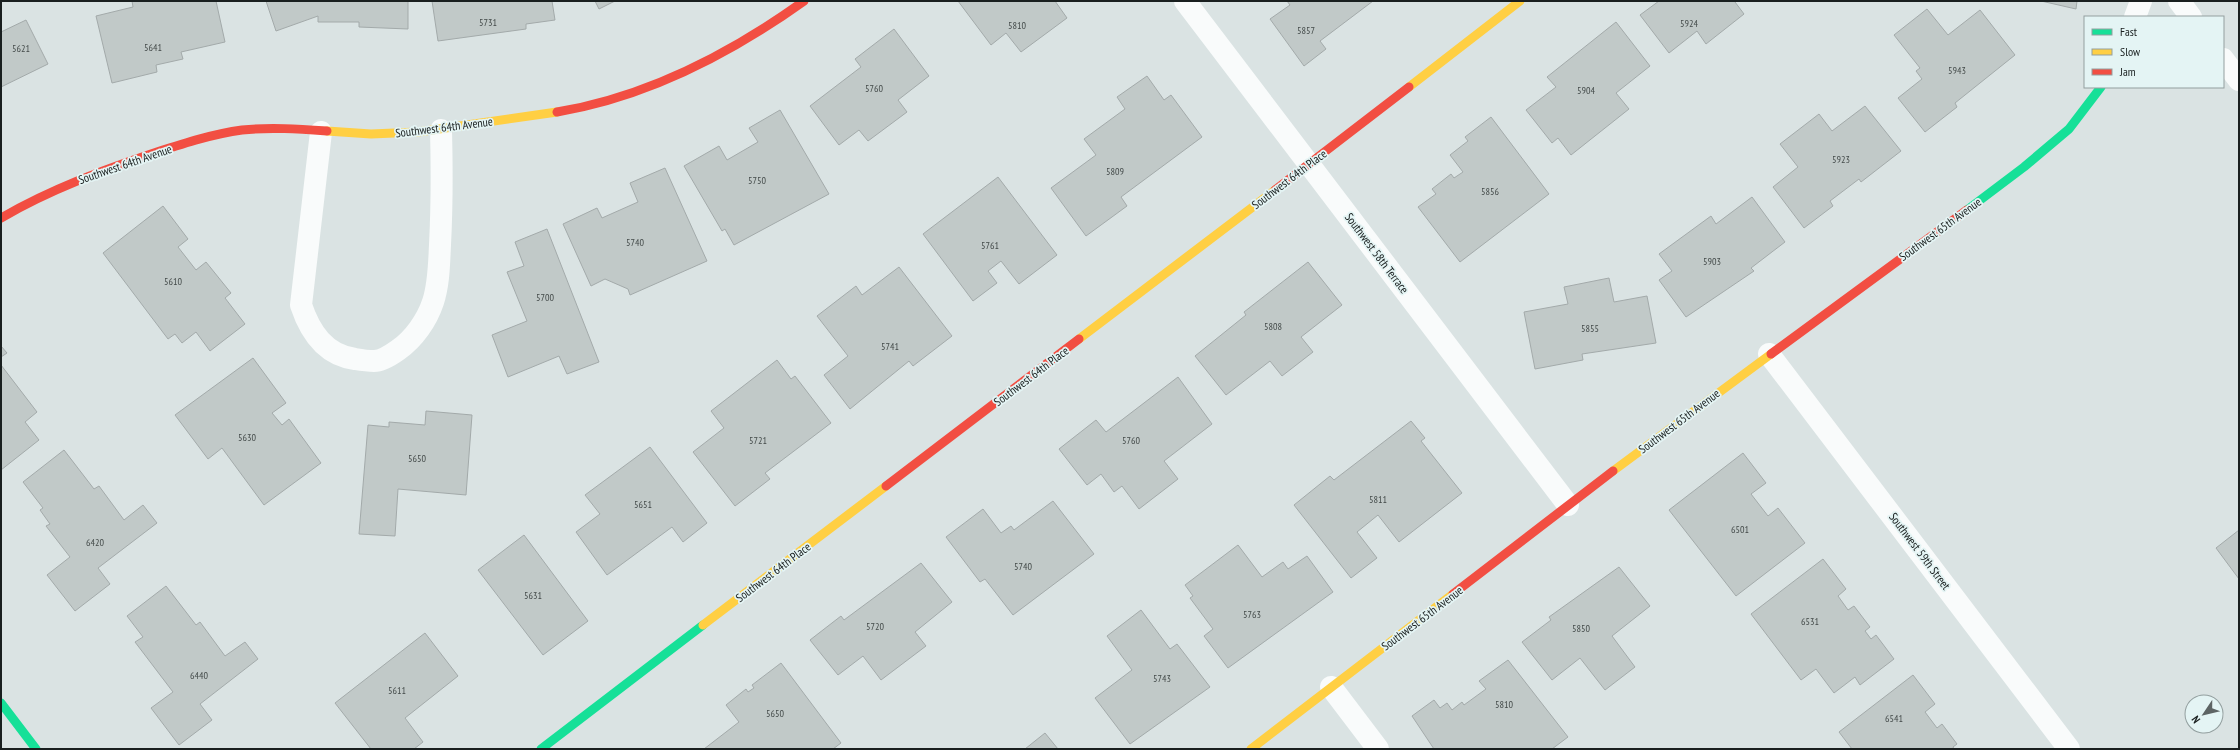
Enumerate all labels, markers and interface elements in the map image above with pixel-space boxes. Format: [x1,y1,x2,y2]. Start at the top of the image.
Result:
house number: 5731 [479,16,497,29]
legend [2084,16,2224,88]
house number: 5924 [1680,17,1699,30]
house number: 5810 [1008,19,1027,32]
house number: 5857 [1297,24,1315,37]
text: Fast [2120,24,2138,39]
house number: 5641 [144,41,162,54]
house number: 5621 [12,42,30,55]
text: Slow [2120,44,2141,59]
house number: 5943 [1948,64,1966,77]
text: Jam [2119,64,2136,79]
house number: 5760 [865,82,884,95]
house number: 5904 [1577,84,1596,97]
street label: Southwest 64th Avenue [395,114,494,140]
street label: Southwest 64th Avenue [76,141,174,187]
street label: Southwest 64th Place [1249,146,1329,212]
house number: 5923 [1832,153,1850,166]
house number: 5809 [1106,165,1124,178]
house number: 5750 [748,174,767,187]
house number: 5856 [1481,185,1500,198]
street label: Southwest 65th Avenue [1896,194,1984,264]
street label: Southwest 58th Terrace [1342,210,1412,296]
house number: 5740 [626,236,645,249]
house number: 5761 [981,239,999,252]
house number: 5903 [1703,255,1721,268]
house number: 5610 [164,275,183,288]
house number: 5700 [536,291,555,304]
house number: 5808 [1264,320,1282,333]
house number: 5855 [1581,322,1599,335]
house number: 5741 [881,340,899,353]
street label: Southwest 64th Place [991,343,1071,409]
street label: Southwest 65th Avenue [1635,386,1723,456]
house number: 5630 [238,431,257,444]
house number: 5721 [749,434,767,447]
house number: 5760 [1122,434,1141,447]
house number: 5650 [408,452,427,465]
house number: 5811 [1369,493,1387,506]
house number: 5651 [634,498,652,511]
street label: Southwest 59th Street [1886,509,1954,593]
house number: 6501 [1731,523,1749,536]
house number: 6420 [86,536,105,549]
street label: Southwest 64th Place [733,539,813,605]
house number: 5740 [1014,560,1033,573]
street label: Southwest 65th Avenue [1378,583,1466,653]
house number: 5631 [524,589,542,602]
house number: 5763 [1243,608,1261,621]
house number: 6531 [1801,615,1819,628]
house number: 5720 [866,620,885,633]
house number: 5850 [1572,622,1591,635]
house number: 6440 [190,669,209,682]
house number: 5743 [1153,672,1171,685]
house number: 5611 [388,684,406,697]
north arrow [2184,694,2224,734]
house number: 5810 [1495,698,1514,711]
house number: 5650 [766,707,785,720]
house number: 6541 [1885,712,1903,725]
text: N [2188,713,2203,726]

